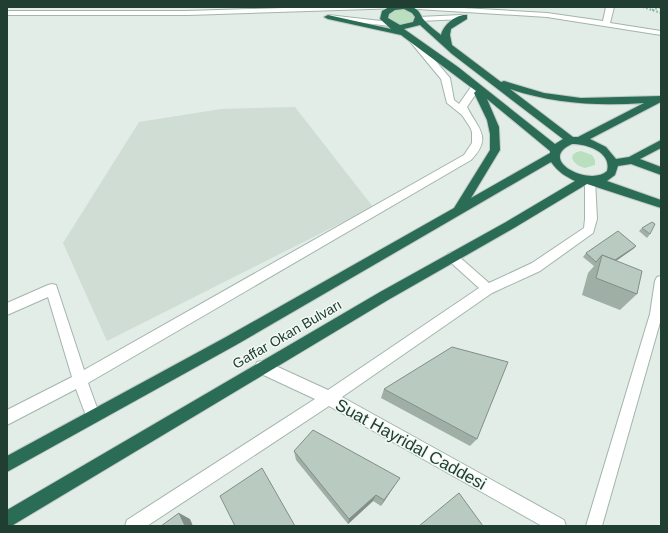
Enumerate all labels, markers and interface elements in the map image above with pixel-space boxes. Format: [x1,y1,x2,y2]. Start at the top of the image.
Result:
street label: Gaffar Okan Bulvarı [230,296,344,372]
street label: Suat Hayridal Caddesi [332,395,489,494]

